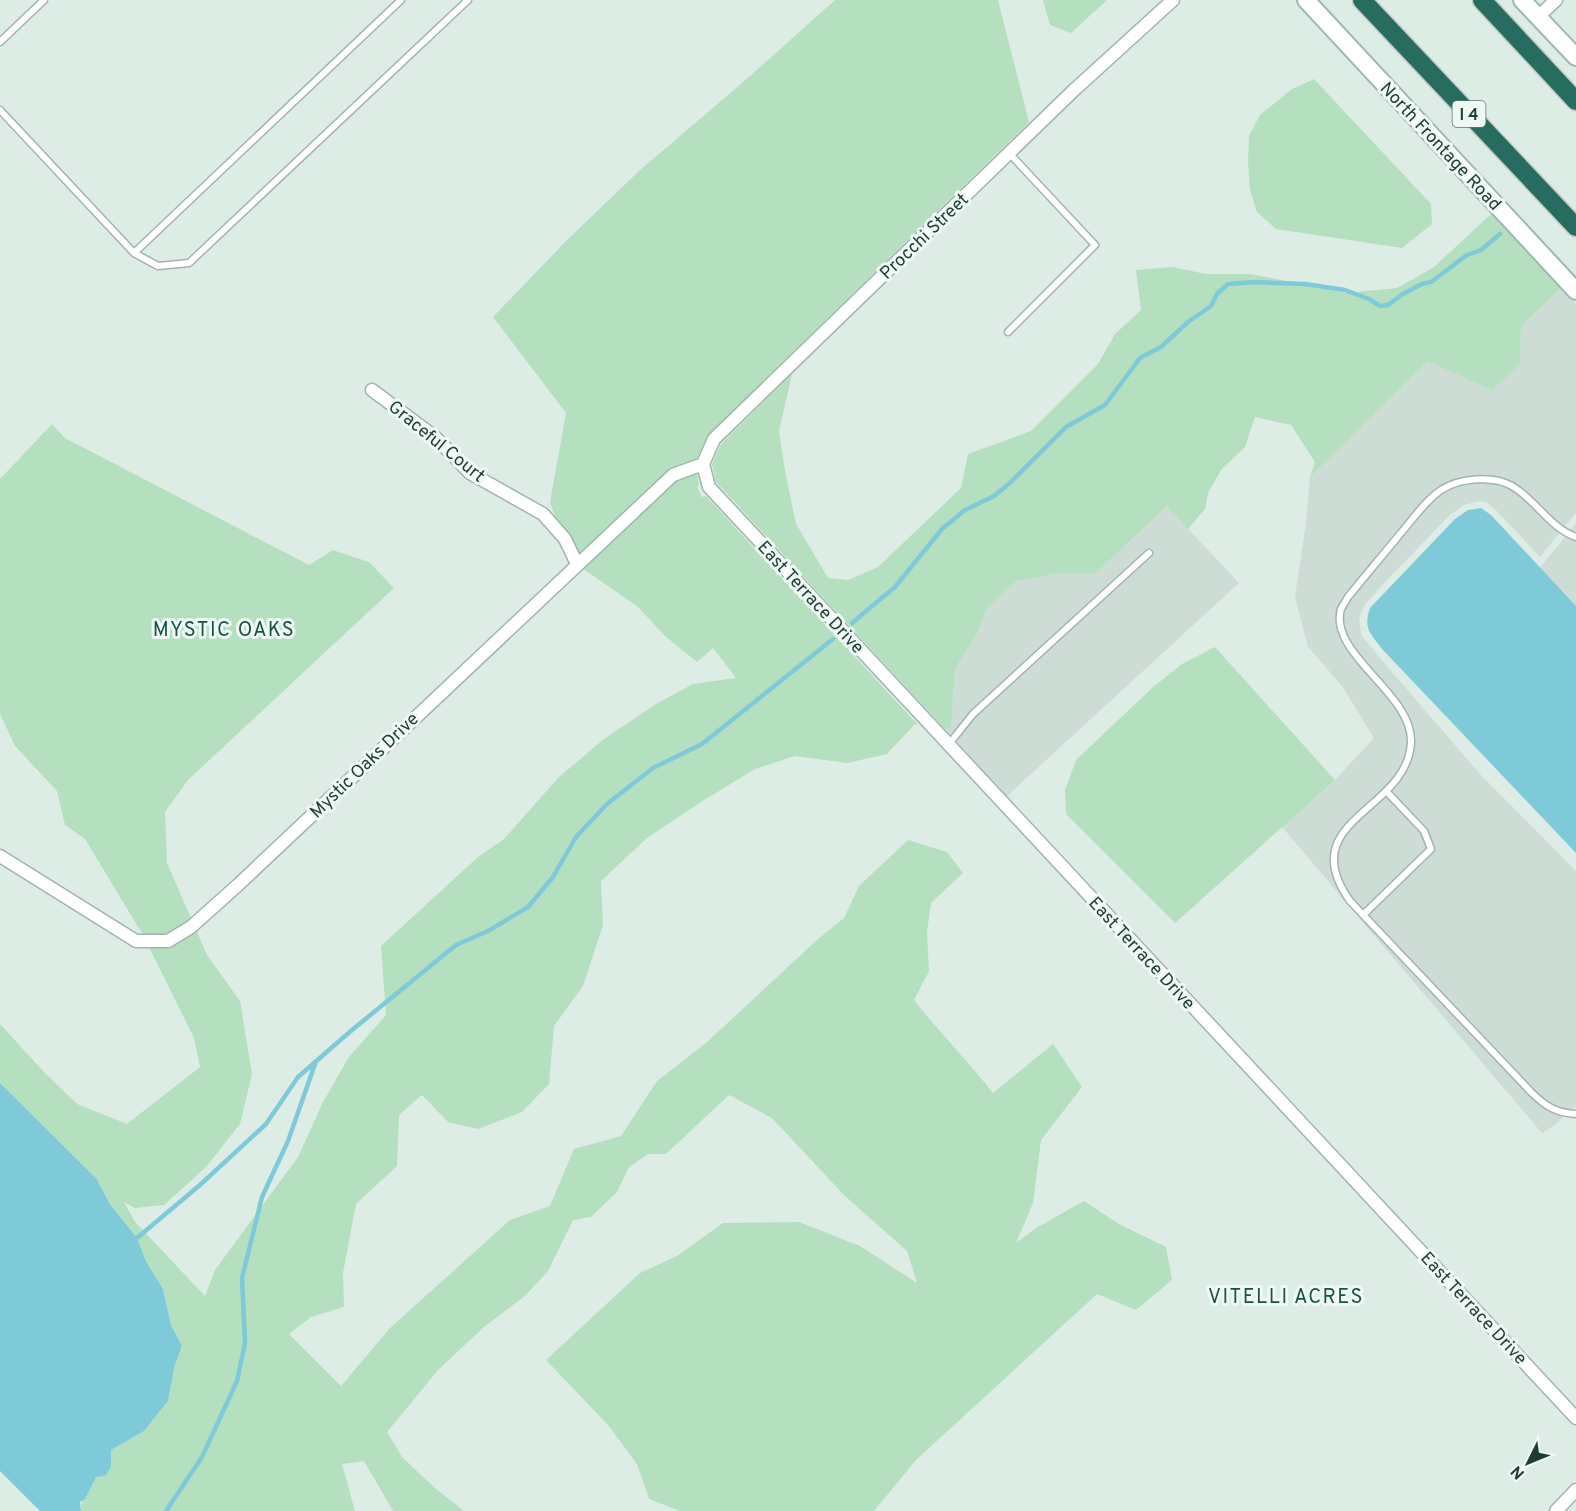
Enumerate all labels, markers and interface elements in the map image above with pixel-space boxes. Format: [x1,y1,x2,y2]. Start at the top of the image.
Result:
street label: North Frontage Road [1374,78,1506,216]
road number: I 4 [1452,101,1486,127]
street label: Procchi Street [876,189,974,285]
street label: Graceful Court [383,396,489,488]
street label: East Terrace Drive [752,537,868,659]
district label: MYSTIC OAKS [153,618,295,644]
street label: Mystic Oaks Drive [306,708,424,824]
street label: East Terrace Drive [1083,893,1199,1015]
street label: East Terrace Drive [1415,1248,1531,1370]
district label: VITELLI ACRES [1208,1285,1364,1311]
north arrow [1498,1433,1558,1493]
text: N [1507,1461,1530,1483]

